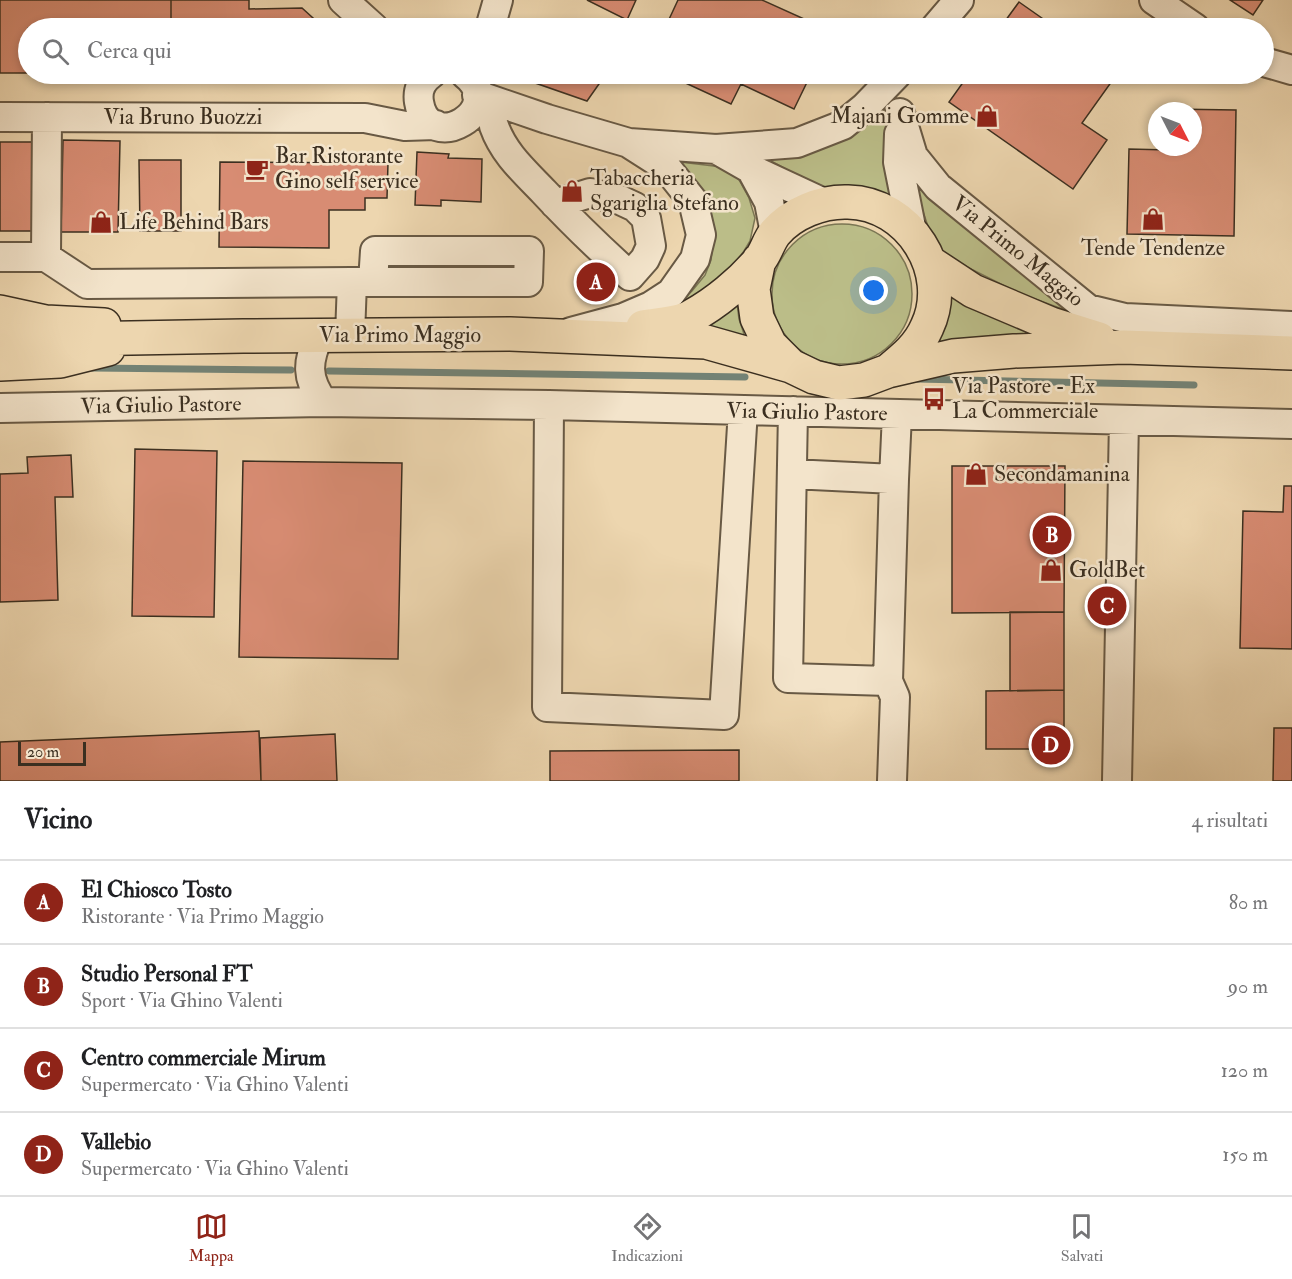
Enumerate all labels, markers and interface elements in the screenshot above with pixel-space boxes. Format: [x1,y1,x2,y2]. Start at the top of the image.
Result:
search box [18,18,1274,84]
icon: search [39,35,72,68]
text: Cerca qui [87,37,172,65]
place label: Majani Gomme [830,102,969,130]
north arrow [1148,102,1202,156]
street label: Via Bruno Buozzi [104,103,263,131]
shop icon: Majani Gomme [974,103,1000,129]
place label: Bar Ristorante Gino self service [275,142,418,195]
cafe icon: Bar Ristorante Gino self service [244,156,270,182]
place label: Tabaccheria Sgariglia Stefano [590,164,739,217]
shop icon: Tabaccheria Sgariglia Stefano [559,178,585,204]
street label: Via Primo Maggio [946,189,1090,313]
shop icon: Tende Tendenze [1140,206,1166,232]
place label: Life Behind Bars [119,208,269,236]
shop icon: Life Behind Bars [88,209,114,235]
place label: Tende Tendenze [1081,234,1225,262]
pin: A [576,260,616,304]
your location [859,276,888,305]
street label: Via Primo Maggio [319,321,481,349]
place label: Via Pastore - Ex La Commerciale [952,372,1098,425]
bus stop icon: Via Pastore - Ex La Commerciale [921,386,947,412]
street label: Via Giulio Pastore [80,390,242,420]
street label: Via Giulio Pastore [726,397,888,427]
place label: Secondamanina [994,460,1131,488]
shop icon: Secondamanina [963,461,989,487]
pin: B [1032,512,1072,558]
place label: GoldBet [1069,556,1145,584]
shop icon: GoldBet [1038,557,1064,583]
pin: C [1088,584,1126,628]
pin: D [1032,722,1070,768]
scale bar [18,739,86,766]
text: 20 m [27,742,59,762]
text: Vicino [24,804,92,836]
text: 4 risultati [1192,808,1268,833]
text: El Chiosco Tosto [81,876,232,904]
text: A [37,890,50,915]
text: 80 m [1229,890,1268,915]
text: Ristorante · Via Primo Maggio [81,904,324,929]
text: Studio Personal FT [81,960,253,988]
text: B [37,974,50,999]
text: 90 m [1228,974,1268,999]
text: Sport · Via Ghino Valenti [81,988,283,1013]
text: Centro commerciale Mirum [81,1044,326,1072]
text: C [36,1058,51,1083]
text: 120 m [1221,1058,1268,1083]
text: Supermercato · Via Ghino Valenti [81,1072,349,1097]
text: Vallebio [81,1128,151,1156]
text: D [35,1142,52,1167]
text: 150 m [1222,1142,1268,1167]
text: Supermercato · Via Ghino Valenti [81,1156,349,1181]
tab: Mappa [189,1210,234,1266]
tab: Indicazioni [611,1210,683,1266]
tab: Salvati [1061,1210,1103,1266]

